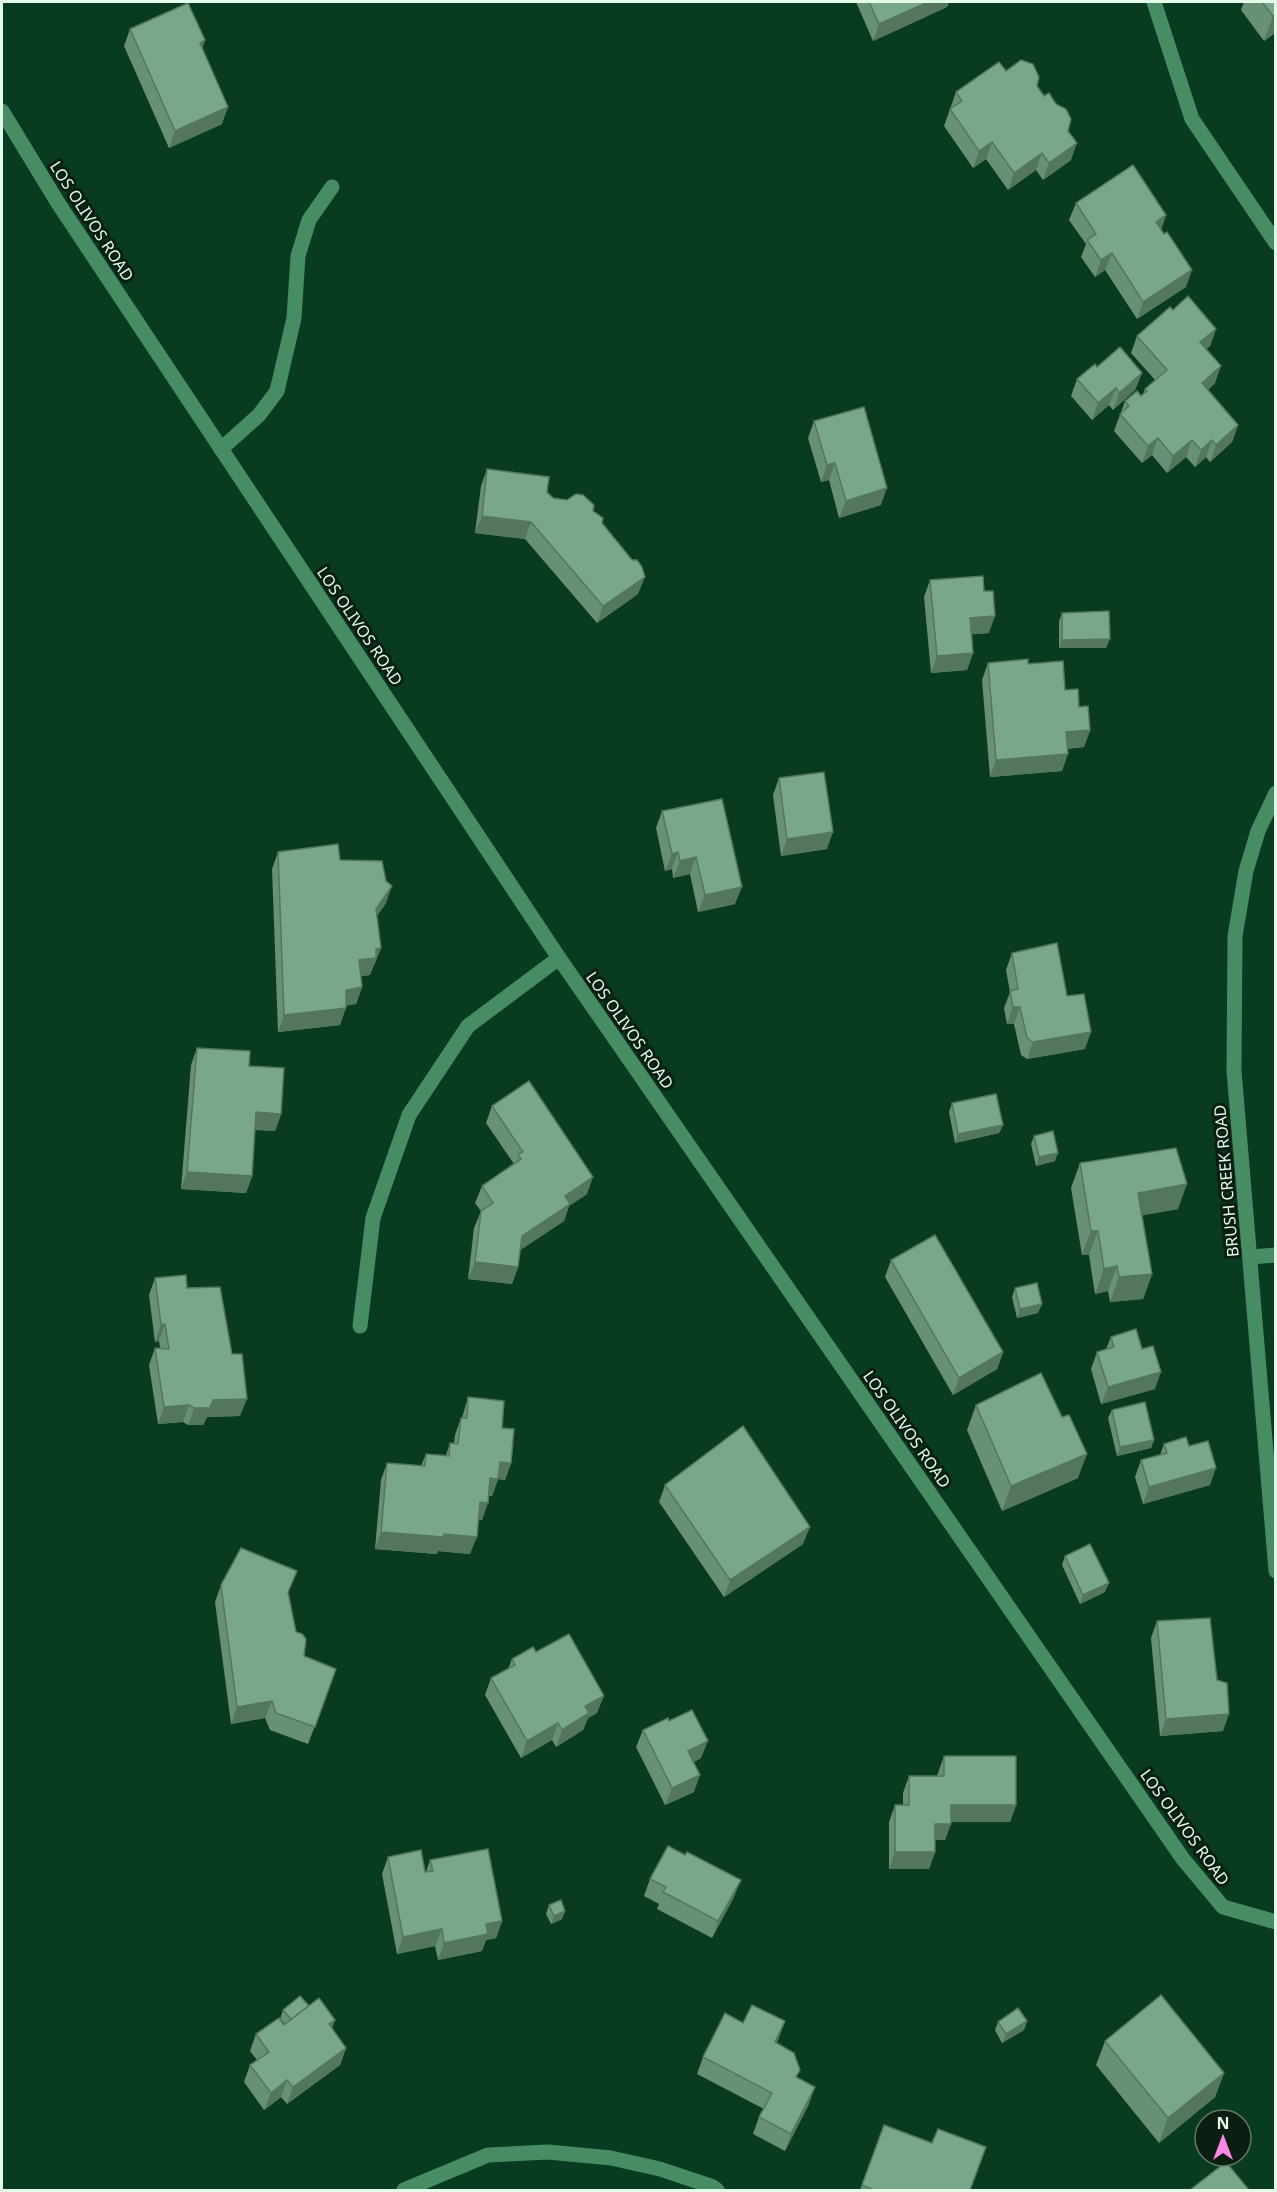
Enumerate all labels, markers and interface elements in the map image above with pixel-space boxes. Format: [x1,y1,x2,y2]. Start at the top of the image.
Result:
street label: LOS OLIVOS ROAD [45,157,139,285]
street label: LOS OLIVOS ROAD [312,562,408,690]
street label: LOS OLIVOS ROAD [581,967,679,1093]
street label: BRUSH CREEK ROAD [1208,1104,1244,1258]
street label: LOS OLIVOS ROAD [858,1366,956,1492]
street label: LOS OLIVOS ROAD [1135,1764,1235,1890]
north arrow [1193,2108,1253,2168]
text: N [1216,2112,1230,2134]

